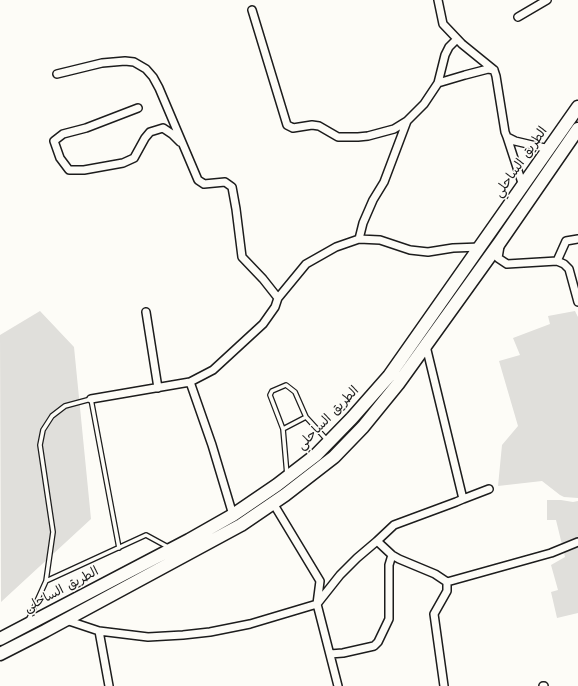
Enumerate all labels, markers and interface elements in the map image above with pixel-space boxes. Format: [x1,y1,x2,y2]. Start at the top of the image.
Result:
street label: الطريق الساحلي [492,125,552,201]
street label: الطريق الساحلي [295,384,363,454]
street label: الطريق الساحلي [22,565,102,617]

